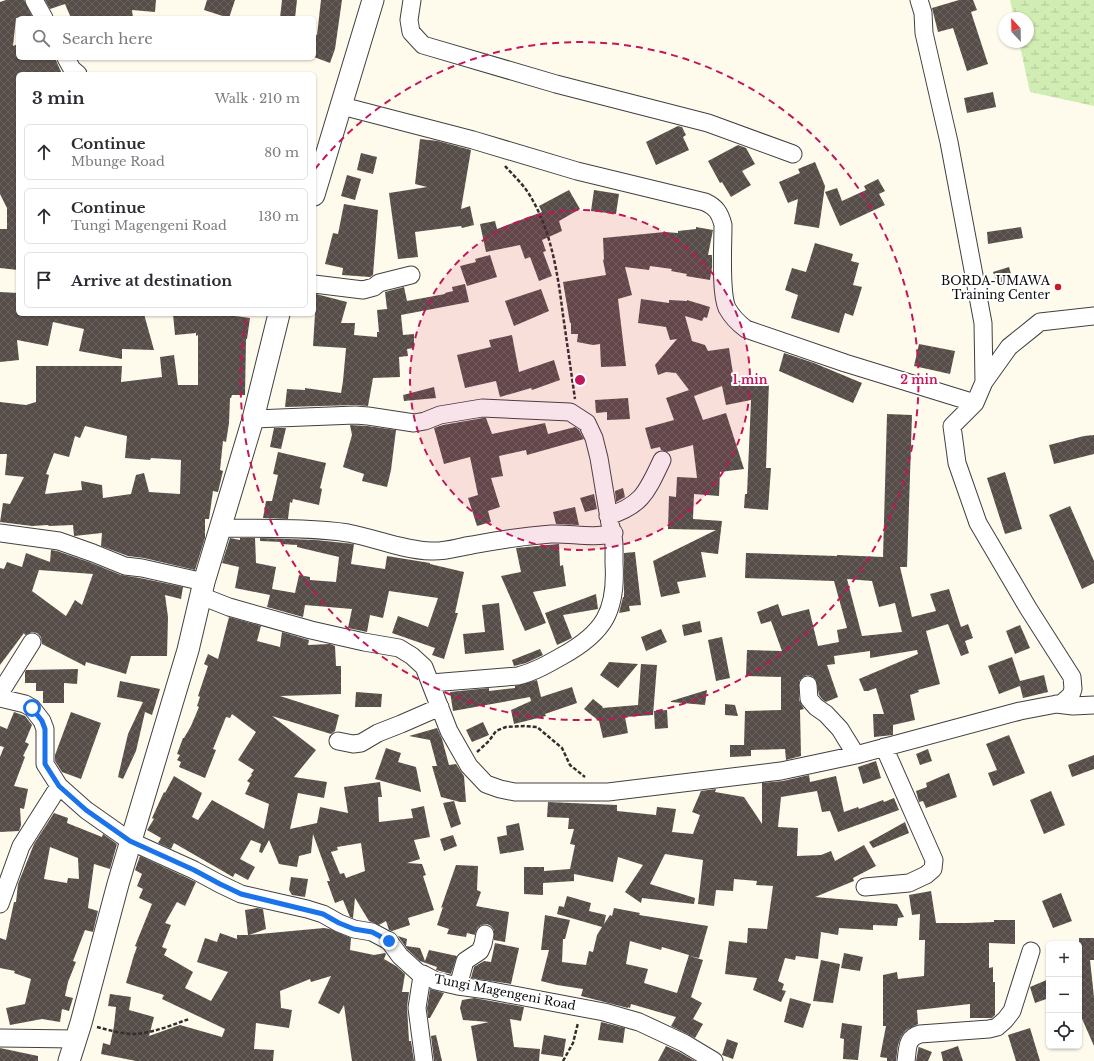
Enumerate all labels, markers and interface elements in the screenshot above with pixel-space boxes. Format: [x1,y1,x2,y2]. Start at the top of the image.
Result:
north arrow [998,12,1034,48]
search box [16,16,316,60]
icon: search [30,27,52,49]
text: Search here [62,29,153,48]
text: 3 min [32,88,85,109]
text: Walk · 210 m [215,90,300,107]
text: Continue [71,134,146,153]
icon: ahead [33,141,55,163]
text: 80 m [264,144,299,161]
text: Mbunge Road [71,153,165,170]
text: Continue [71,198,146,217]
icon: ahead [33,205,55,227]
text: 130 m [258,208,299,225]
text: Tungi Magengeni Road [71,217,227,234]
icon: arrive [33,269,55,291]
text: Arrive at destination [71,271,232,290]
place label: BORDA-UMAWA Training Center [941,273,1051,302]
marker: BORDA-UMAWA Training Center [1053,282,1063,292]
text: 1 min [733,372,768,387]
text: 2 min [900,372,938,387]
centre of rings [573,373,587,387]
route start [23,699,41,717]
route end [380,932,398,950]
map controls [1046,941,1082,1049]
button: + [1046,941,1082,977]
street label: Tungi Magengeni Road [433,971,577,1013]
button: − [1046,977,1082,1013]
button: locate [1046,1013,1082,1049]

